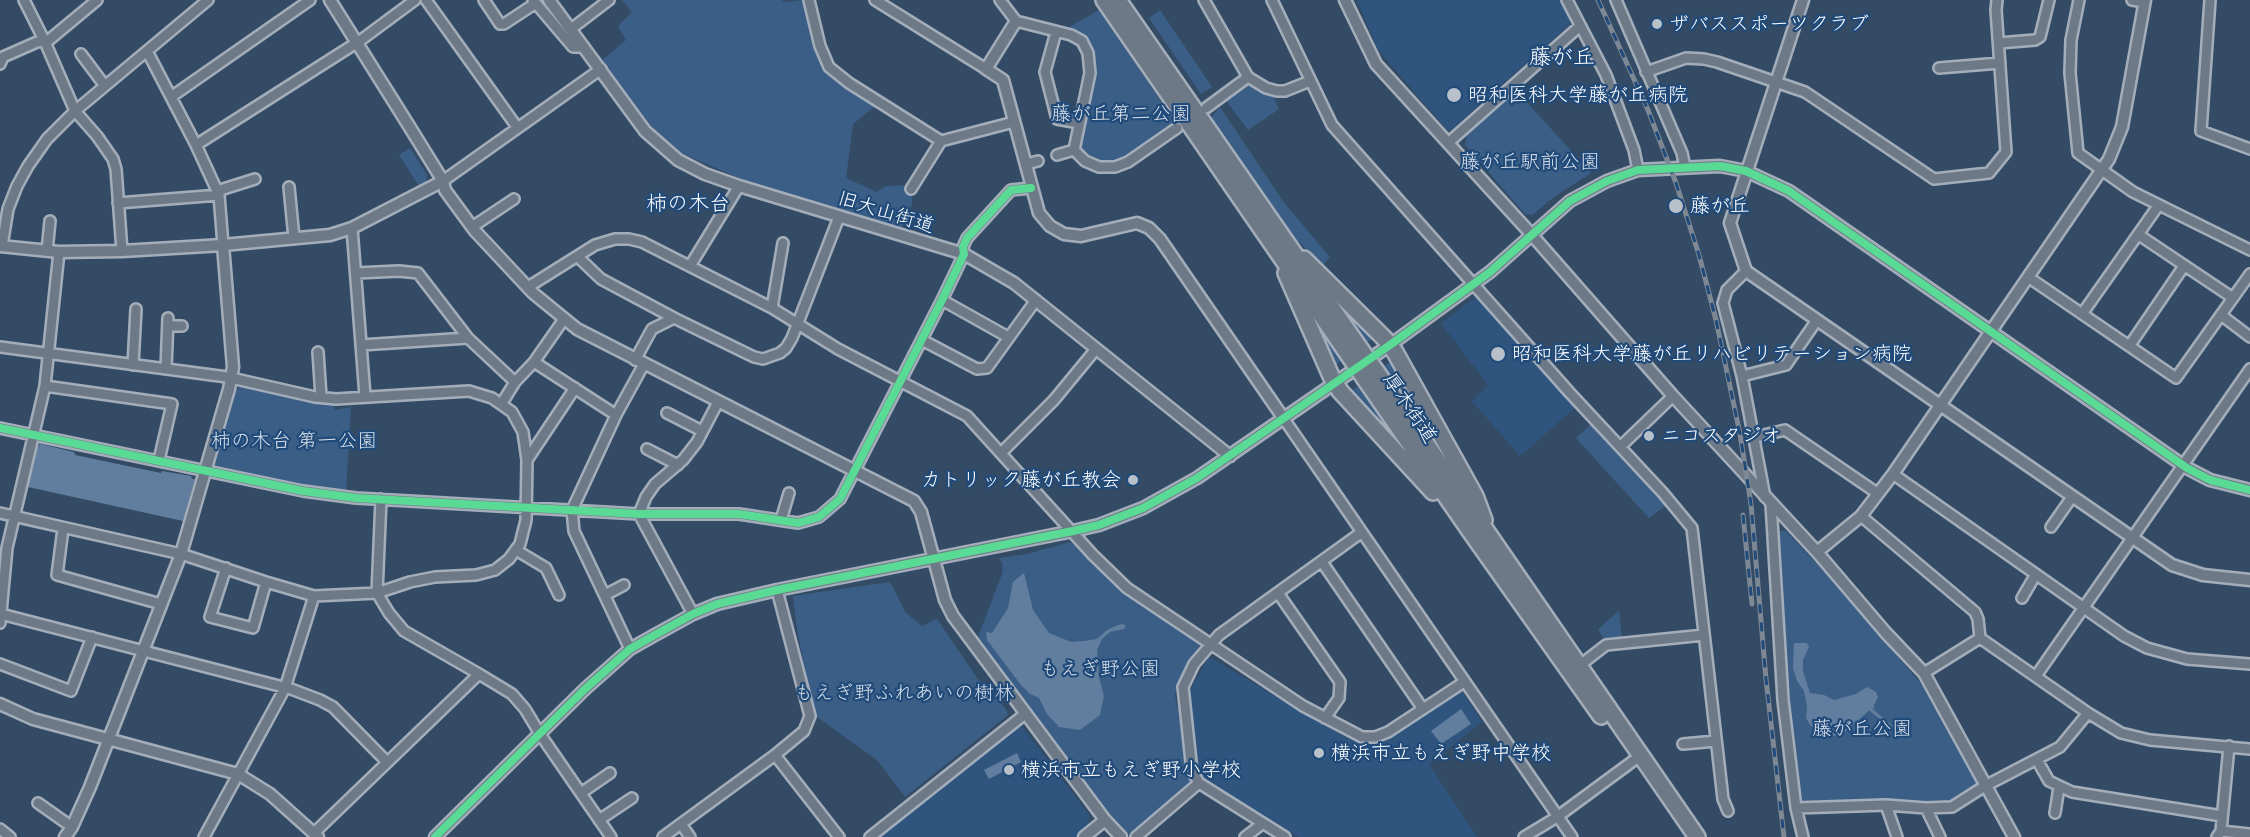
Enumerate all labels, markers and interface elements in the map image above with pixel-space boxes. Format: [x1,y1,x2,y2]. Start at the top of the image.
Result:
place label: ザバススポーツクラブ [1669,12,1869,36]
marker: ザバススポーツクラブ [1650,17,1664,31]
district label: 藤が丘 [1529,44,1595,70]
place label: 昭和医科大学藤が丘病院 [1468,83,1688,107]
marker: 昭和医科大学藤が丘病院 [1445,86,1463,104]
park label: 藤が丘第二公園 [1051,102,1191,126]
park label: 藤が丘駅前公園 [1460,150,1600,174]
street label: 旧大山街道 [835,186,937,238]
district label: 柿の木台 [646,191,730,217]
place label: 藤が丘 [1690,194,1750,218]
marker: 藤が丘 [1667,197,1685,215]
place label: 昭和医科大学藤が丘リハビリテーション病院 [1512,342,1912,366]
marker: 昭和医科大学藤が丘リハビリテーション病院 [1489,345,1507,363]
street label: 厚木街道 [1378,368,1442,448]
place label: ニコスタジオ [1661,424,1781,448]
park label: 柿の木台 第一公園 [211,429,377,453]
marker: ニコスタジオ [1642,429,1656,443]
place label: カトリック藤が丘教会 [921,468,1121,492]
marker: カトリック藤が丘教会 [1126,473,1140,487]
park label: もえぎ野公園 [1040,657,1160,681]
park label: もえぎ野ふれあいの樹林 [794,681,1014,705]
park label: 藤が丘公園 [1812,717,1912,741]
place label: 横浜市立もえぎ野中学校 [1331,741,1551,765]
marker: 横浜市立もえぎ野中学校 [1312,746,1326,760]
place label: 横浜市立もえぎ野小学校 [1021,758,1241,782]
marker: 横浜市立もえぎ野小学校 [1002,763,1016,777]

